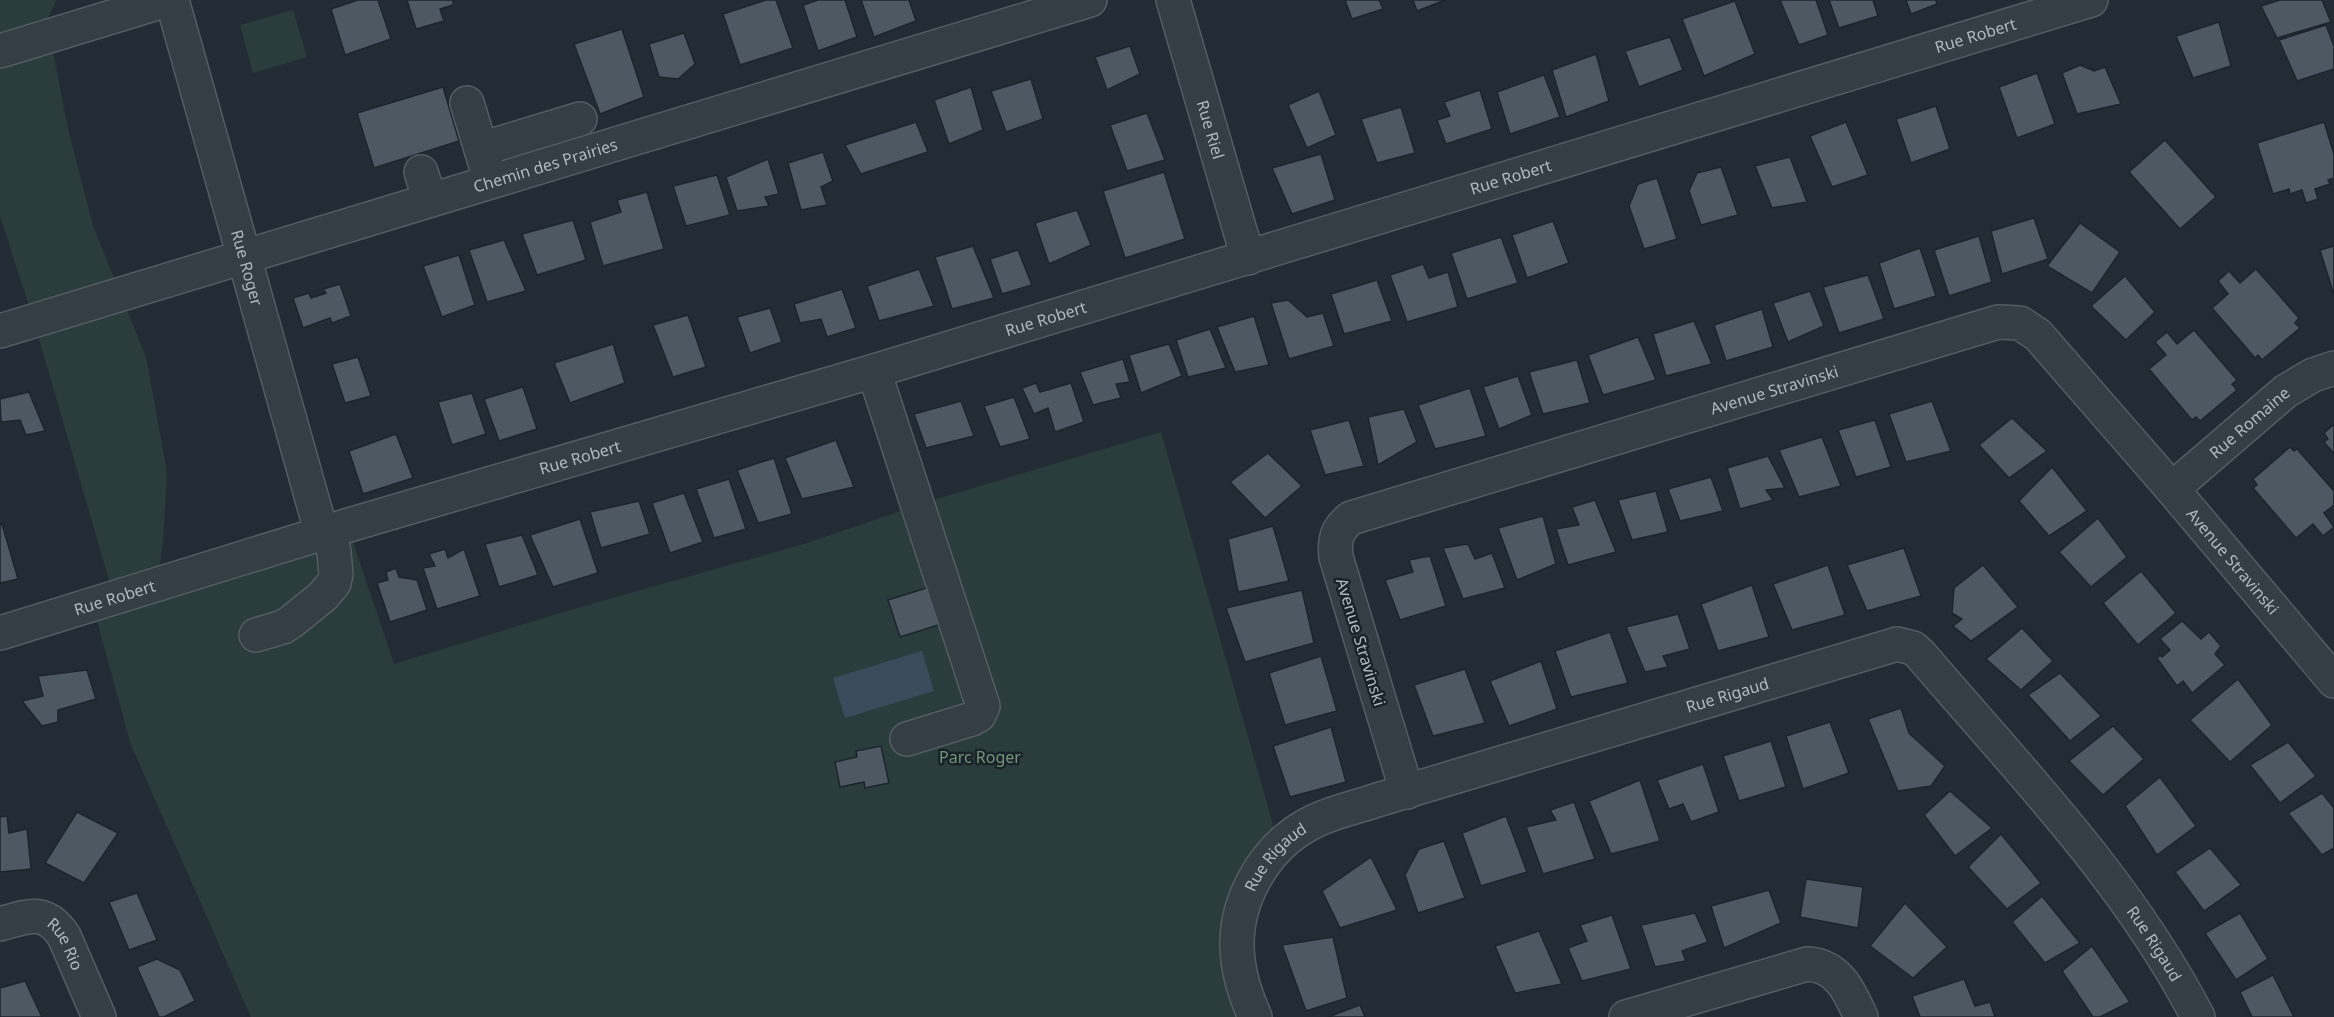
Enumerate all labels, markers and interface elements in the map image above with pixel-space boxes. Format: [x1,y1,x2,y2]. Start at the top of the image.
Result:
street label: Rue Robert [1932,12,2019,58]
street label: Rue Riel [1192,98,1230,162]
street label: Chemin des Prairies [471,133,620,198]
street label: Rue Robert [1467,154,1554,200]
street label: Rue Roger [226,227,268,309]
street label: Rue Robert [1002,296,1089,341]
street label: Avenue Stravinski [1708,360,1841,420]
street label: Rue Romaine [2204,382,2294,463]
street label: Rue Robert [537,435,624,480]
street label: Avenue Stravinski [2182,503,2284,619]
street label: Rue Robert [71,575,158,620]
street label: Avenue Stravinski [1331,575,1391,709]
street label: Rue Rigaud [1683,672,1771,718]
park label: Parc Roger [939,746,1021,768]
street label: Rue Rigaud [1239,817,1310,895]
street label: Rue Rigaud [2122,902,2187,985]
street label: Rue Rio [43,912,88,974]

